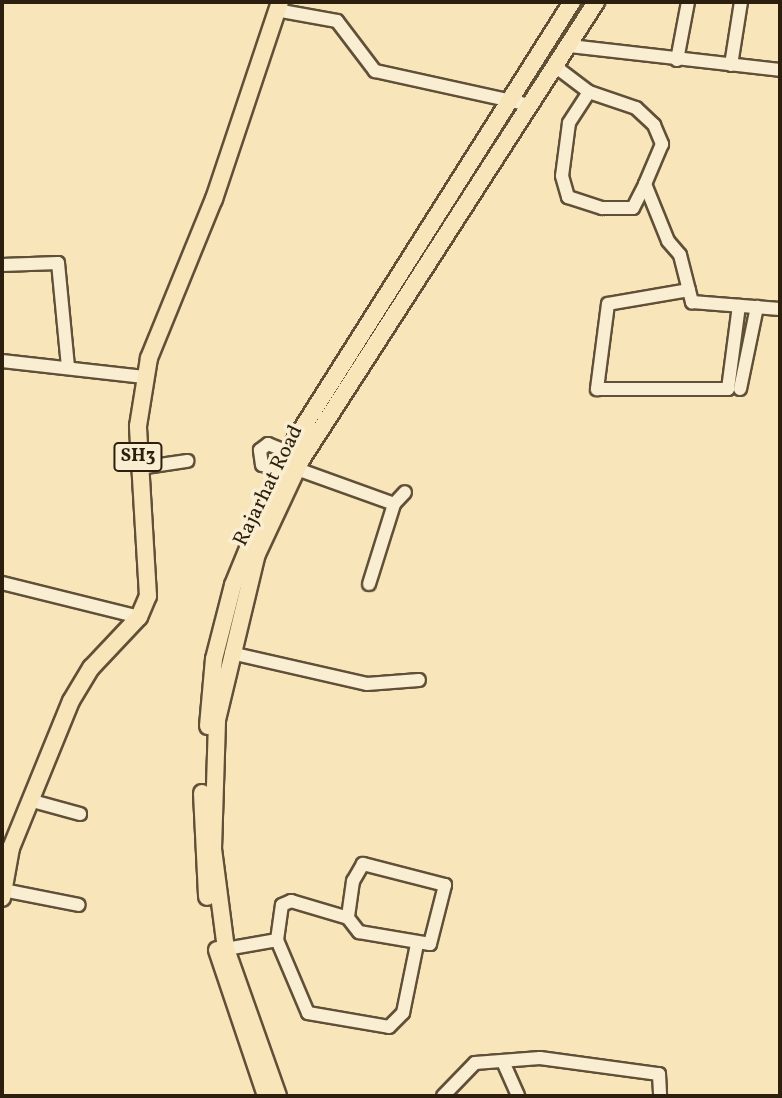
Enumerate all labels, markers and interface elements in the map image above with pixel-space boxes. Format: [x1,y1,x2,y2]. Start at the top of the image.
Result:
street label: Rajarhat Road [229,421,309,551]
road number: SH3 [112,442,164,472]

